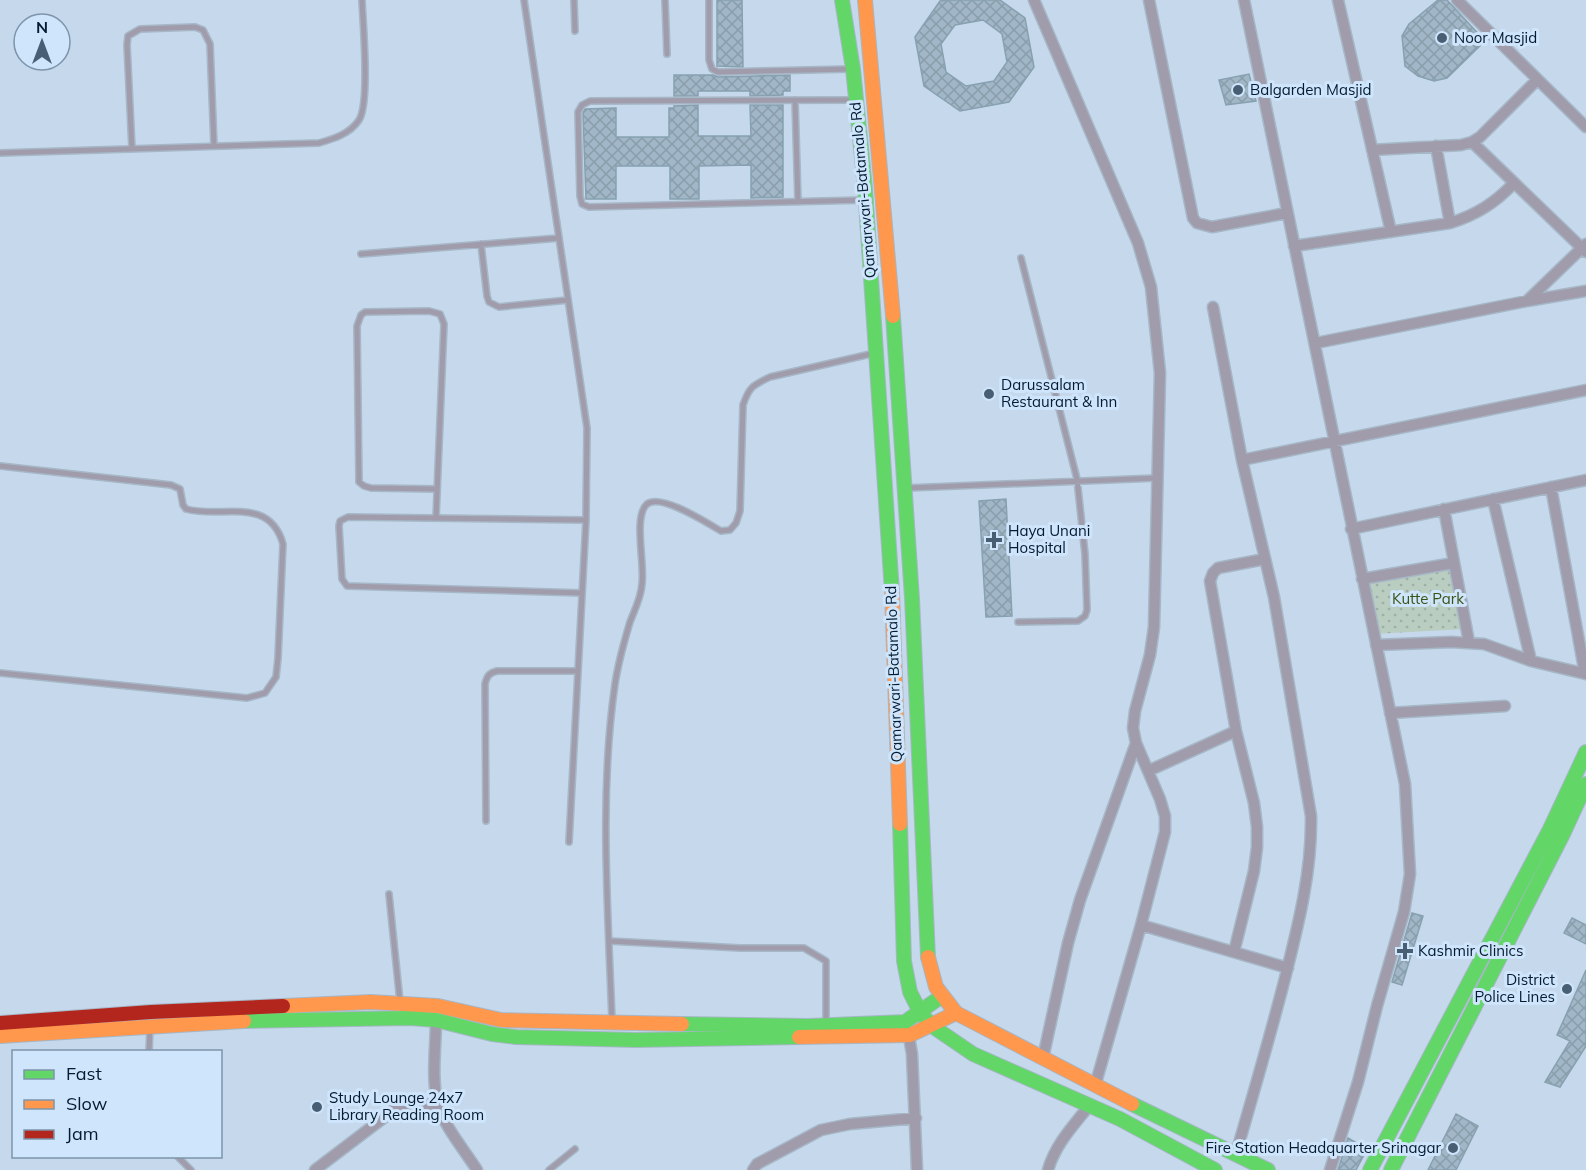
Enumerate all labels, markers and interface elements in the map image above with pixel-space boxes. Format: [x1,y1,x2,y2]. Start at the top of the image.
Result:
north arrow [12,12,72,72]
text: N [36,17,48,37]
place label: Noor Masjid [1454,28,1537,47]
marker: Noor Masjid [1435,31,1449,45]
place label: Balgarden Masjid [1250,80,1371,99]
marker: Balgarden Masjid [1231,83,1245,97]
street label: Qamarwari-Batamalo Rd [845,101,880,279]
place label: Darussalam Restaurant & Inn [1001,375,1117,411]
marker: Darussalam Restaurant & Inn [982,387,996,401]
place label: Haya Unani Hospital [1008,521,1090,557]
marker: Haya Unani Hospital [985,531,1003,549]
street label: Qamarwari-Batamalo Rd [881,585,906,763]
park label: Kutte Park [1392,589,1464,608]
place label: Kashmir Clinics [1418,941,1523,960]
marker: Kashmir Clinics [1396,942,1414,960]
place label: District Police Lines [1474,970,1555,1006]
marker: District Police Lines [1560,982,1574,996]
legend [12,1050,222,1158]
text: Fast [66,1062,102,1085]
place label: Study Lounge 24x7 Library Reading Room [329,1088,484,1124]
text: Slow [66,1092,108,1115]
marker: Study Lounge 24x7 Library Reading Room [310,1100,324,1114]
text: Jam [66,1122,99,1145]
place label: Fire Station Headquarter Srinagar [1205,1138,1442,1157]
marker: Fire Station Headquarter Srinagar [1446,1141,1460,1155]

